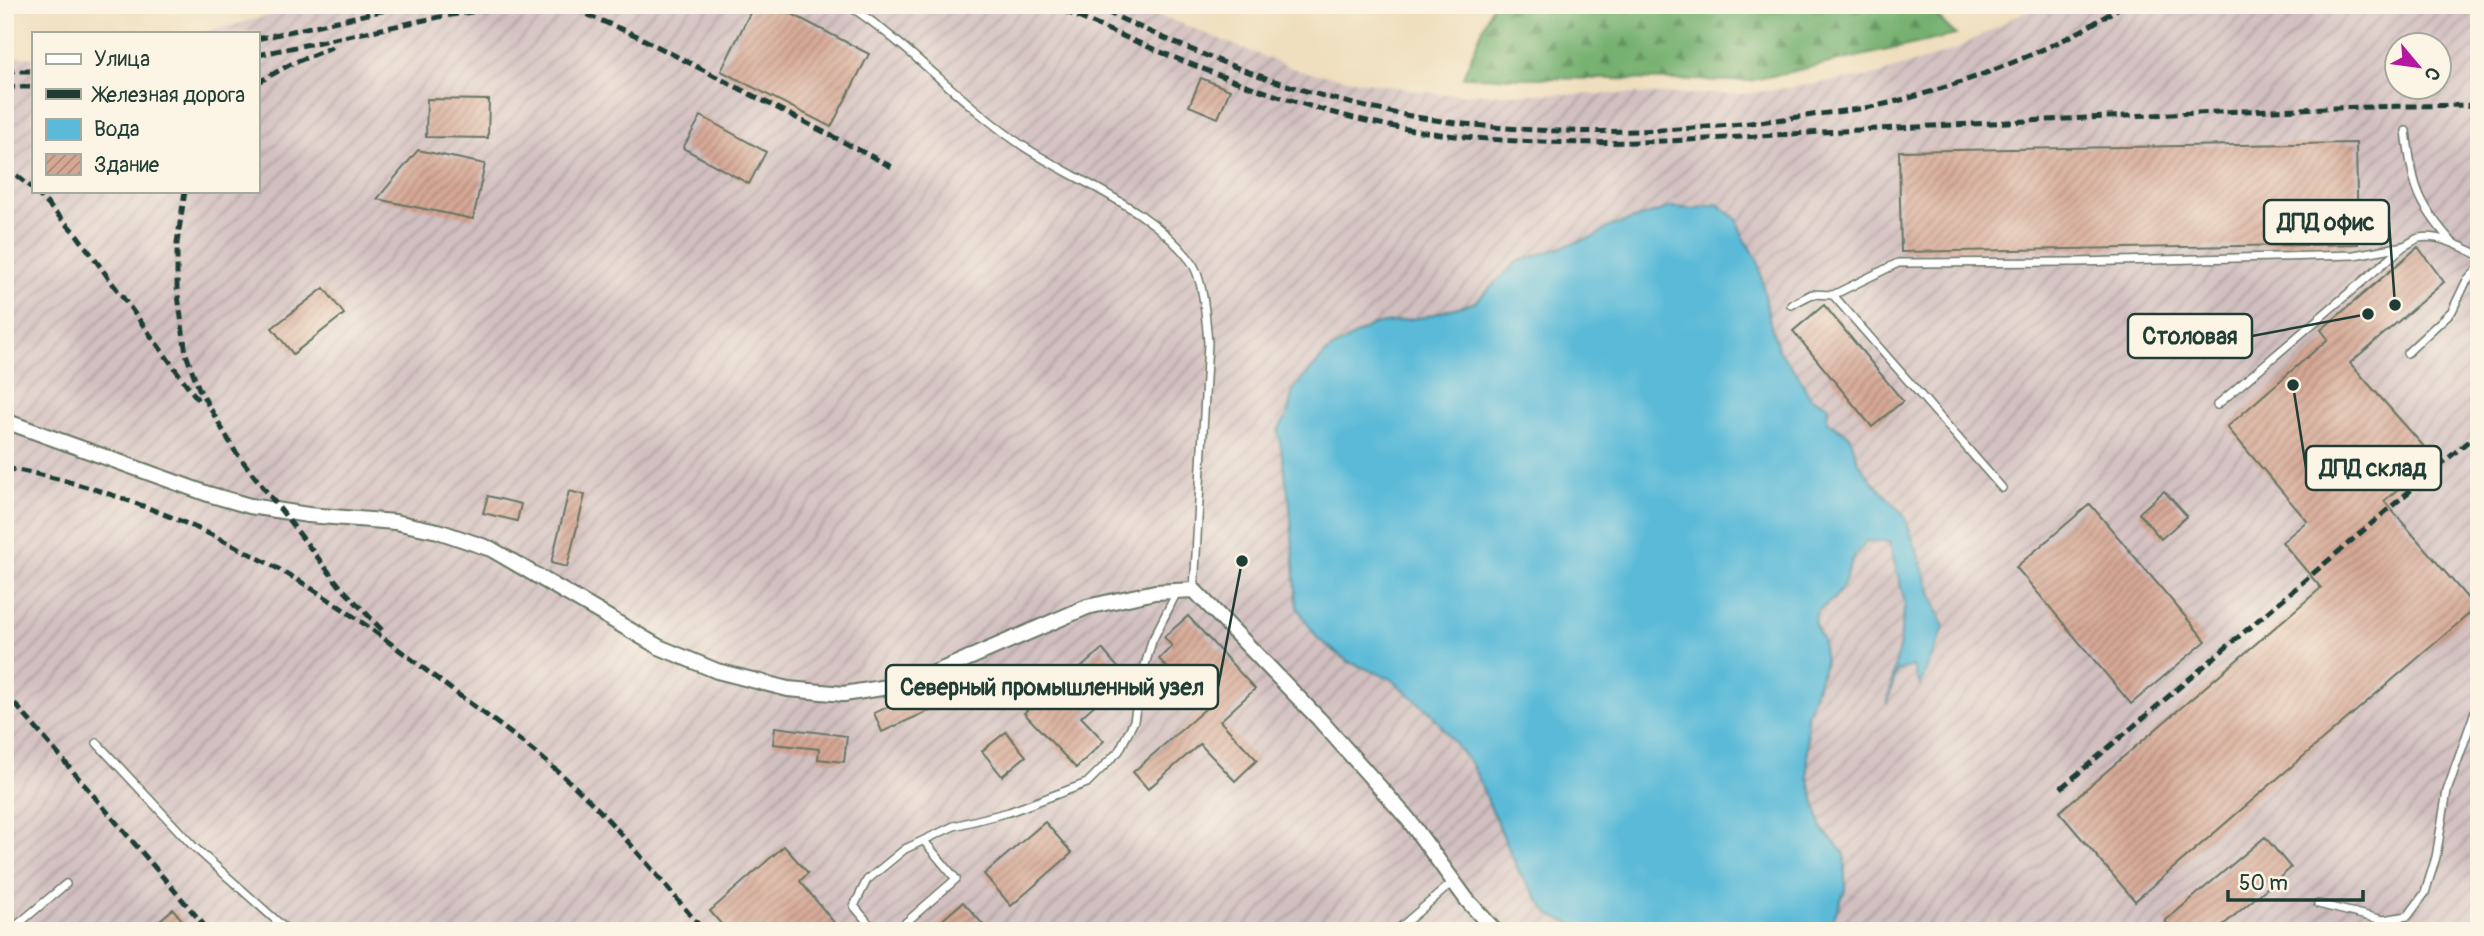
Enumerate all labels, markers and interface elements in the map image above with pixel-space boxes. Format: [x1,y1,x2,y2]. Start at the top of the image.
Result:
legend [32,32,259,192]
north arrow [2382,32,2452,102]
text: Улица [94,46,150,73]
text: С [2419,63,2445,85]
text: Железная дорога [91,82,245,109]
text: Вода [94,116,140,143]
text: Здание [94,152,160,179]
callout: ДПД офис [2264,200,2389,244]
text: ДПД офис [2276,208,2375,237]
callout: Столовая [2128,314,2252,358]
text: Столовая [2142,322,2238,351]
callout: ДПД склад [2306,446,2441,490]
text: ДПД склад [2318,454,2427,483]
callout: Северный промышленный узел [886,665,1218,709]
text: Северный промышленный узел [900,673,1204,702]
scale bar [2228,859,2363,903]
text: 50 m [2239,870,2288,897]

